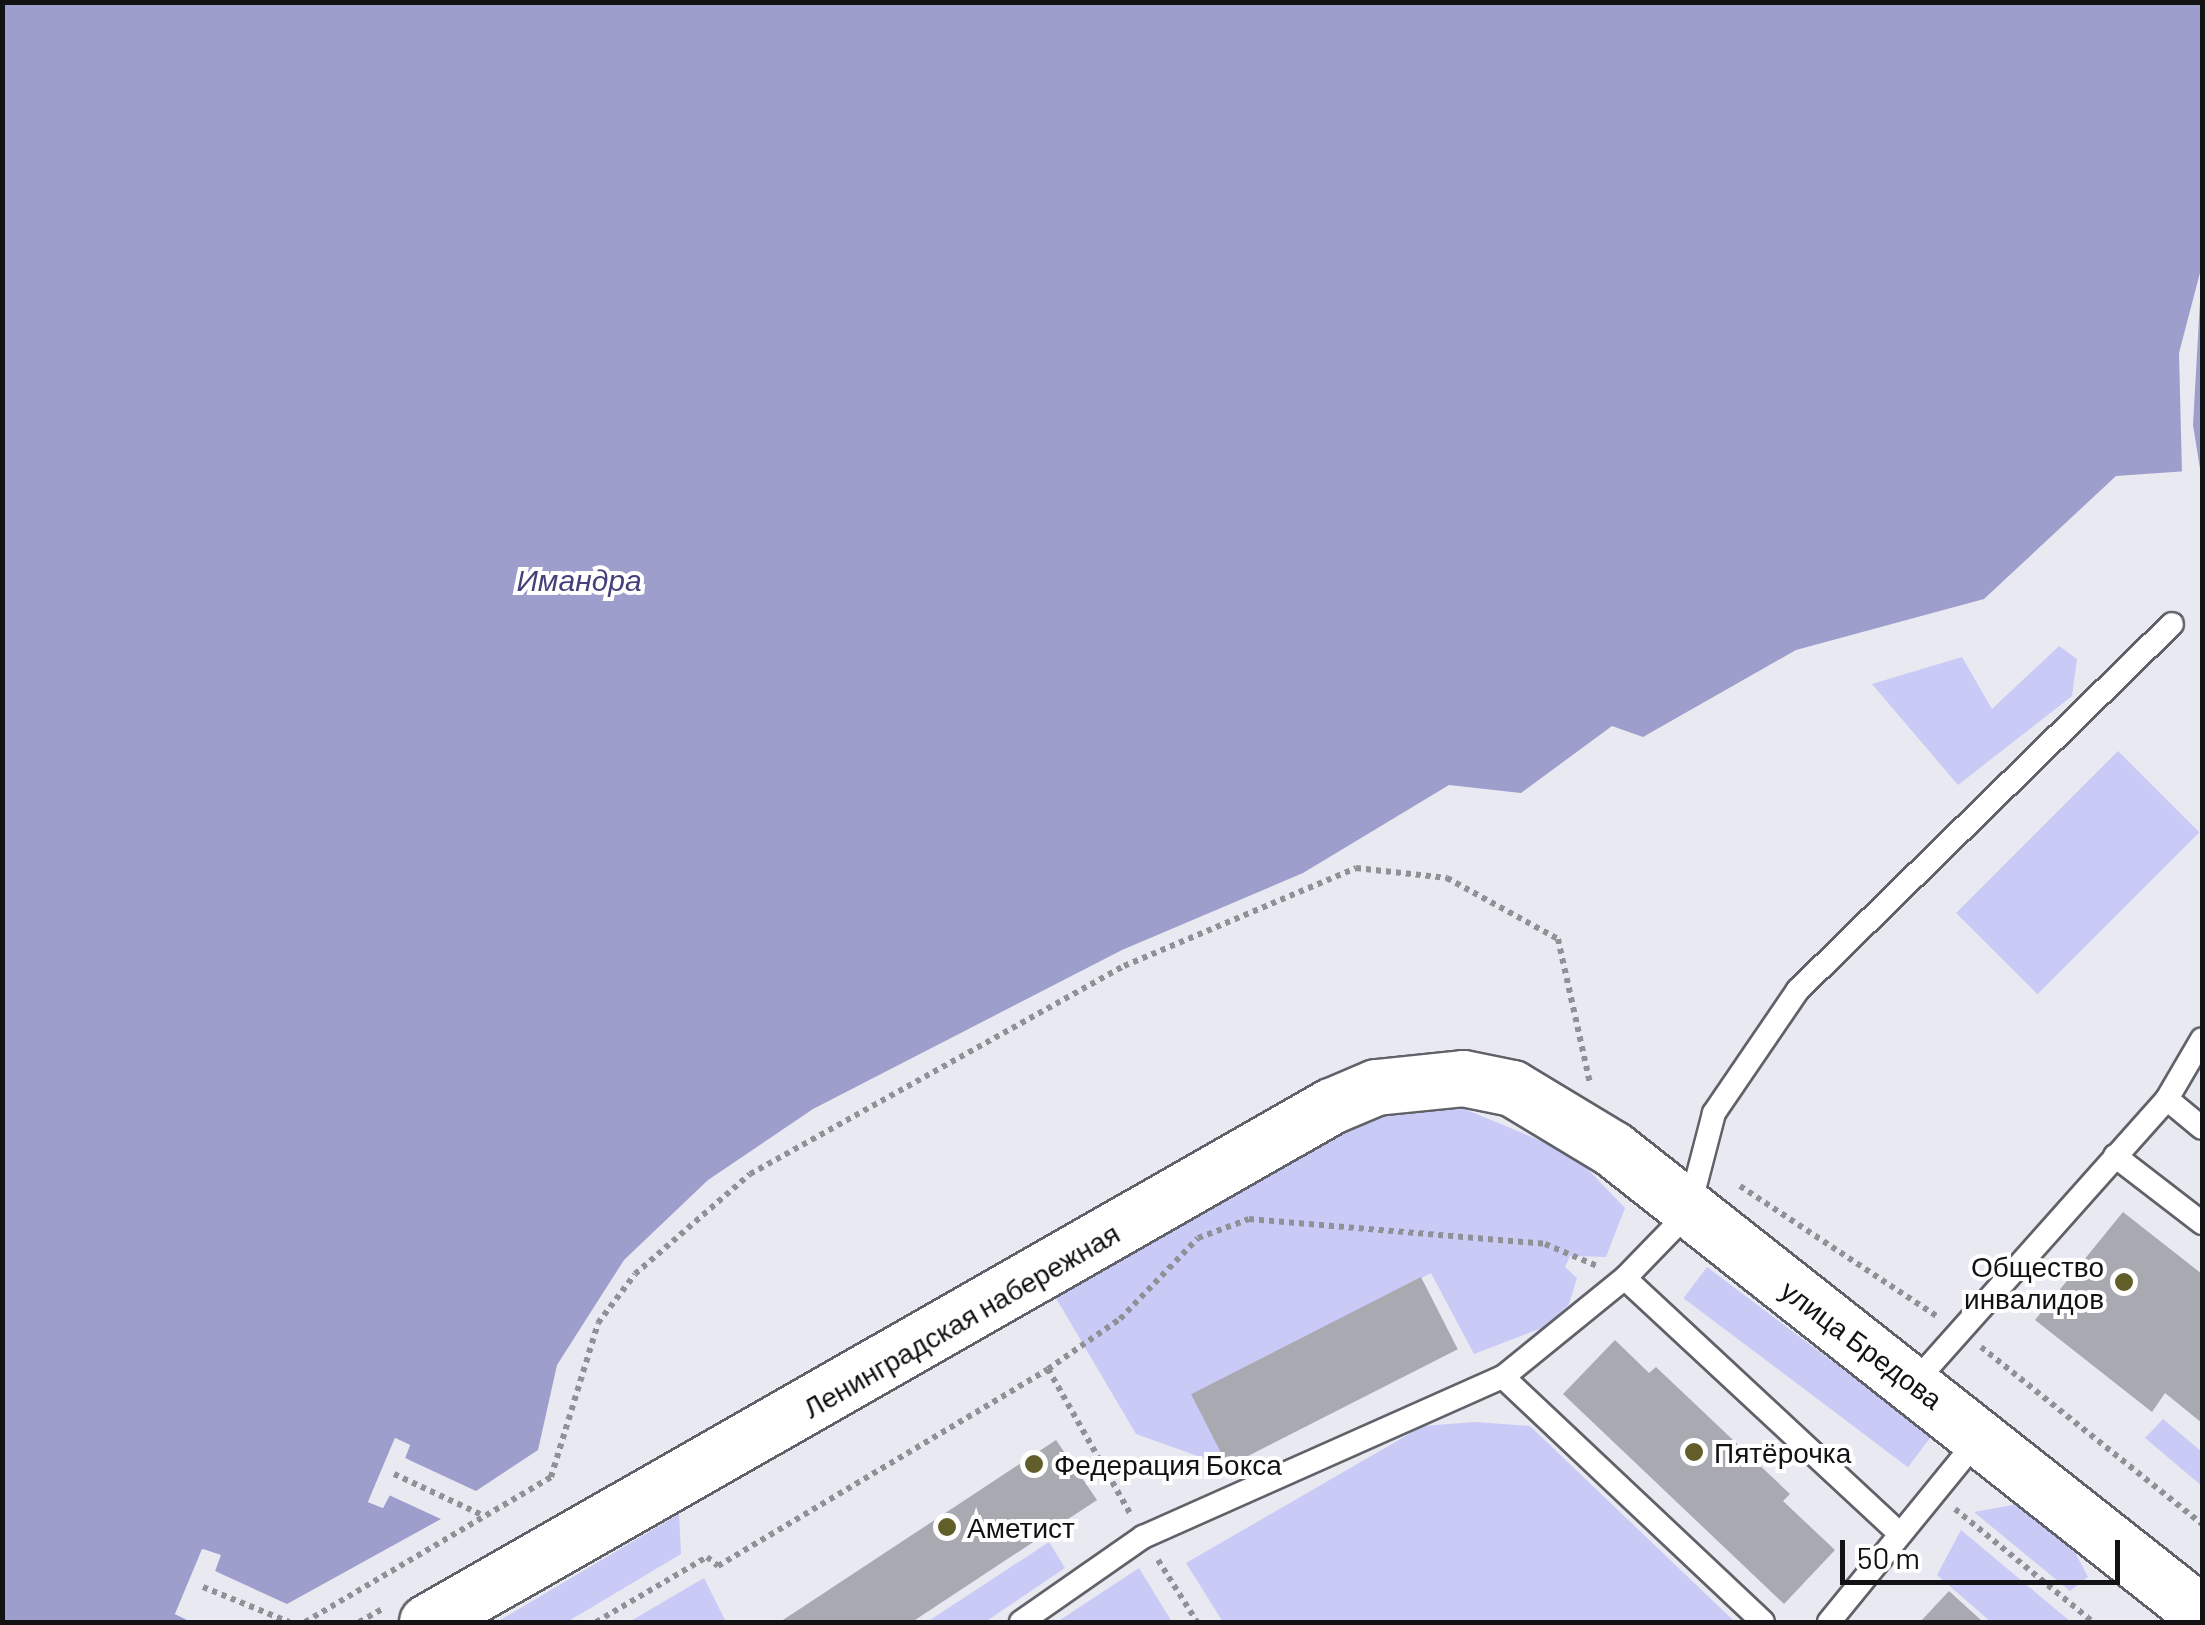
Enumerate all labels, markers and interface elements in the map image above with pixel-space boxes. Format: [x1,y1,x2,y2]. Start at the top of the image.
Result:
water label: Имандра [516,561,642,597]
street label: Ленинградская набережная [797,1216,1125,1424]
place label: Общество инвалидов [1964,1249,2104,1315]
marker: Общество инвалидов [2113,1271,2135,1293]
street label: улица Бредова [1775,1272,1949,1416]
place label: Пятёрочка [1714,1435,1851,1469]
marker: Пятёрочка [1683,1441,1705,1463]
place label: Федерация Бокса [1054,1447,1282,1481]
marker: Федерация Бокса [1023,1453,1045,1475]
place label: Аметист [967,1510,1075,1544]
marker: Аметист [936,1516,958,1538]
scale bar [1845,1520,2125,1582]
text: 50 m [1857,1539,1920,1575]

